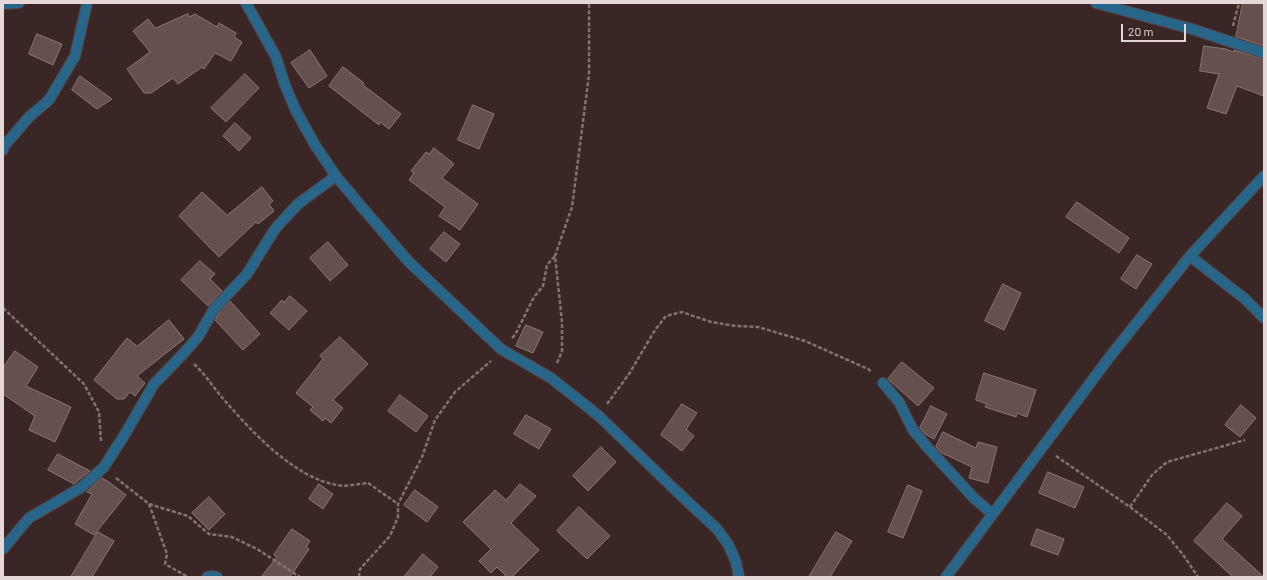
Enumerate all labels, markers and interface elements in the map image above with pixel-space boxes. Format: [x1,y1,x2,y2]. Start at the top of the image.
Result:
scale bar [1123,16,1188,42]
text: 20 m [1128,24,1154,38]

